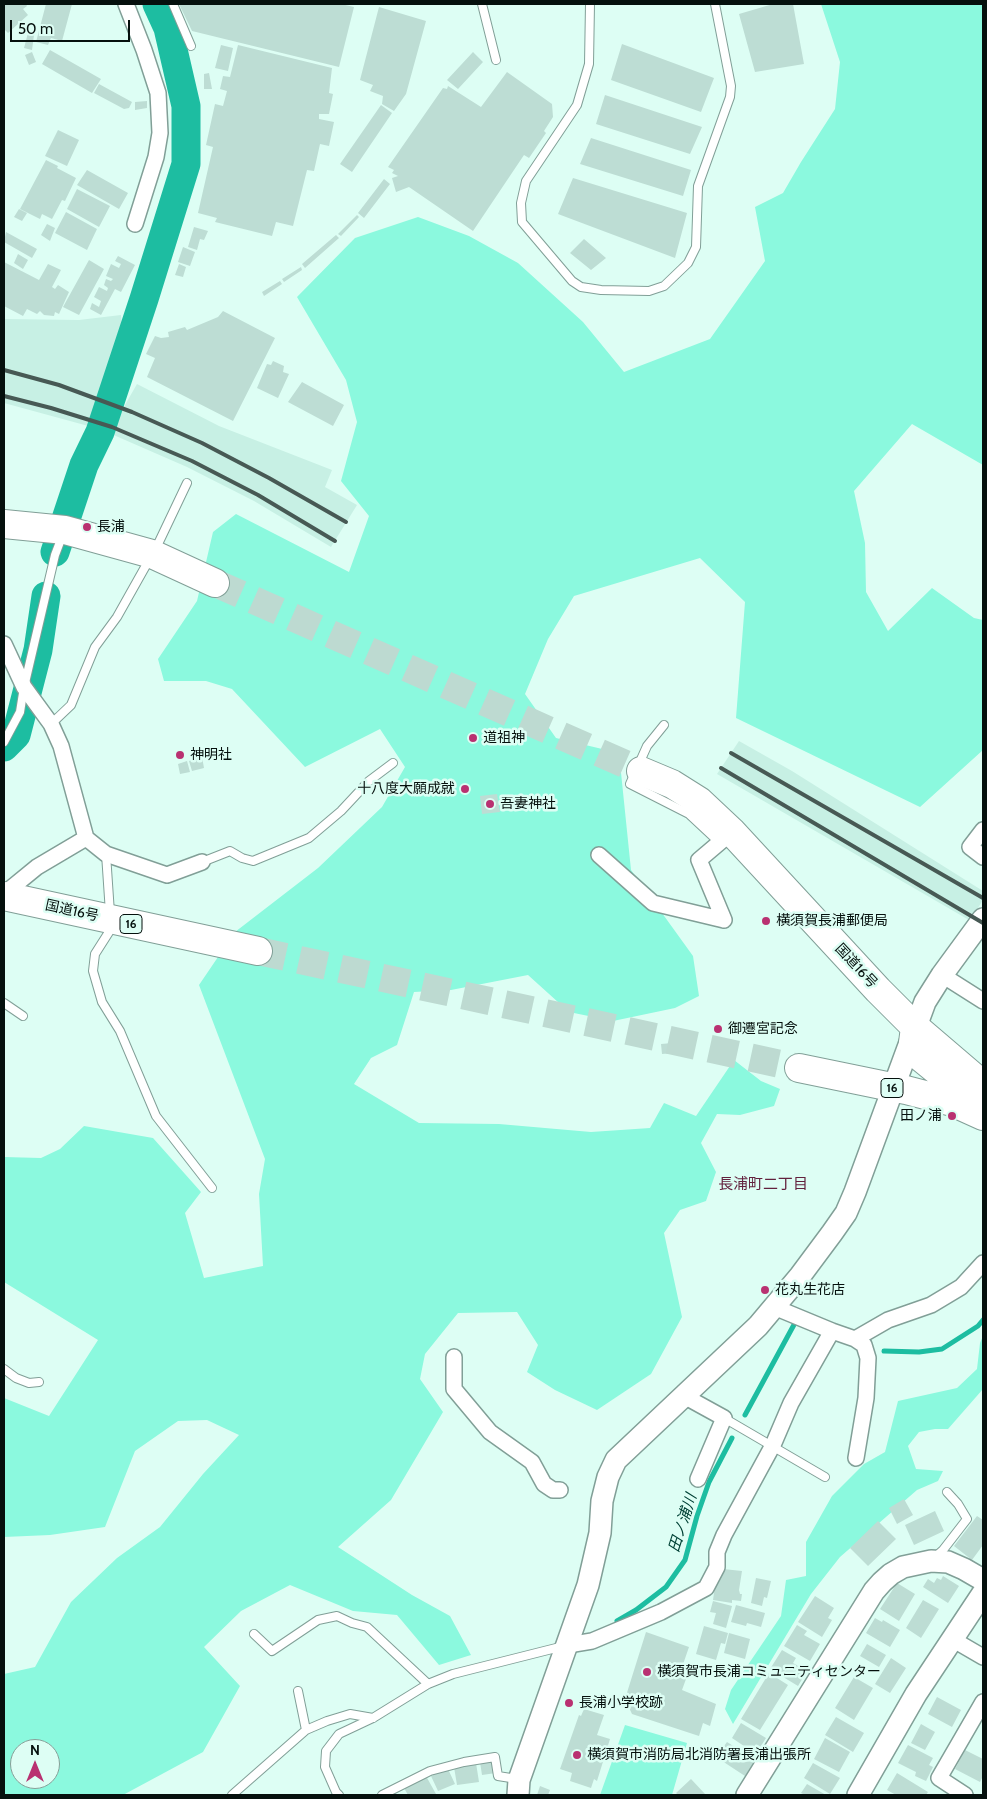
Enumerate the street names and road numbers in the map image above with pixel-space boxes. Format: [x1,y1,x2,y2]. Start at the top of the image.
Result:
street label: 国道16号 [44,897,100,925]
road number: 16 [120,914,142,934]
street label: 国道16号 [831,940,881,992]
road number: 16 [881,1078,903,1098]

